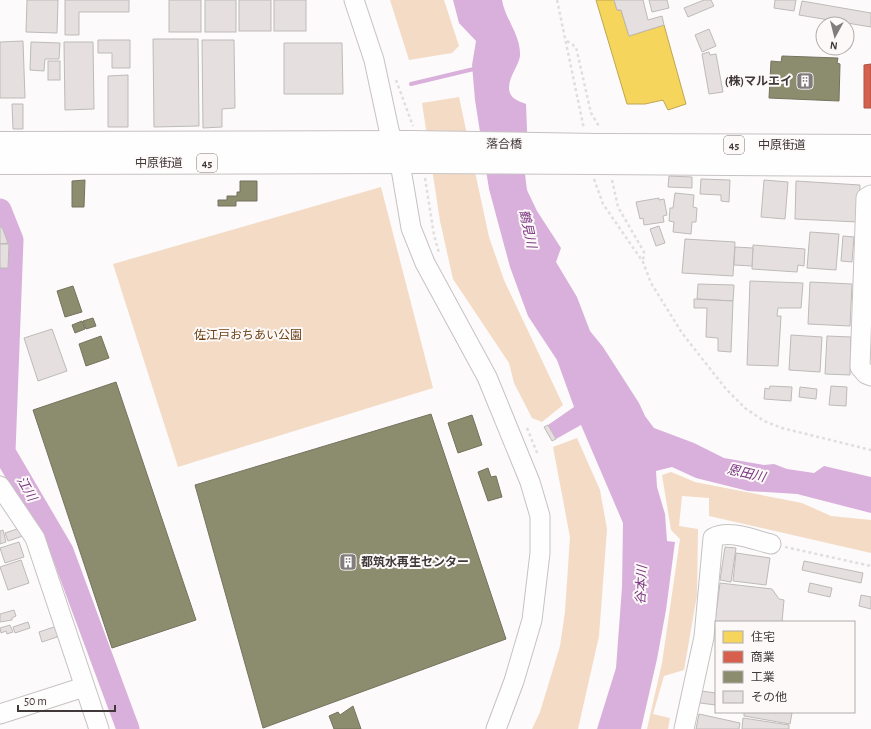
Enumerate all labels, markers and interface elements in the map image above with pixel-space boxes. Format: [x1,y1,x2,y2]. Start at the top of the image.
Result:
north arrow [815,16,855,56]
text: N [829,40,838,51]
building icon: (株)マルエイ [795,71,815,91]
place label: (株)マルエイ [725,75,792,88]
road number: 45 [724,136,744,154]
street label: 落合橋 [486,137,522,150]
street label: 中原街道 [758,138,806,151]
road number: 45 [197,154,217,172]
street label: 中原街道 [135,156,183,169]
water label: 鶴見川 [517,208,539,251]
park label: 佐江戸おちあい公園 [194,328,302,341]
water label: 恩田川 [726,462,769,485]
water label: 江川 [14,474,40,505]
building icon: 都筑水再生センター [338,552,358,572]
place label: 都筑水再生センター [361,555,469,568]
water label: 谷本川 [633,563,650,605]
legend [715,621,855,713]
text: 住宅 [751,630,775,643]
text: 商業 [751,651,775,663]
text: 工業 [751,671,775,683]
scale bar [18,687,115,713]
text: その他 [751,691,787,703]
text: 50 m [24,695,47,707]

